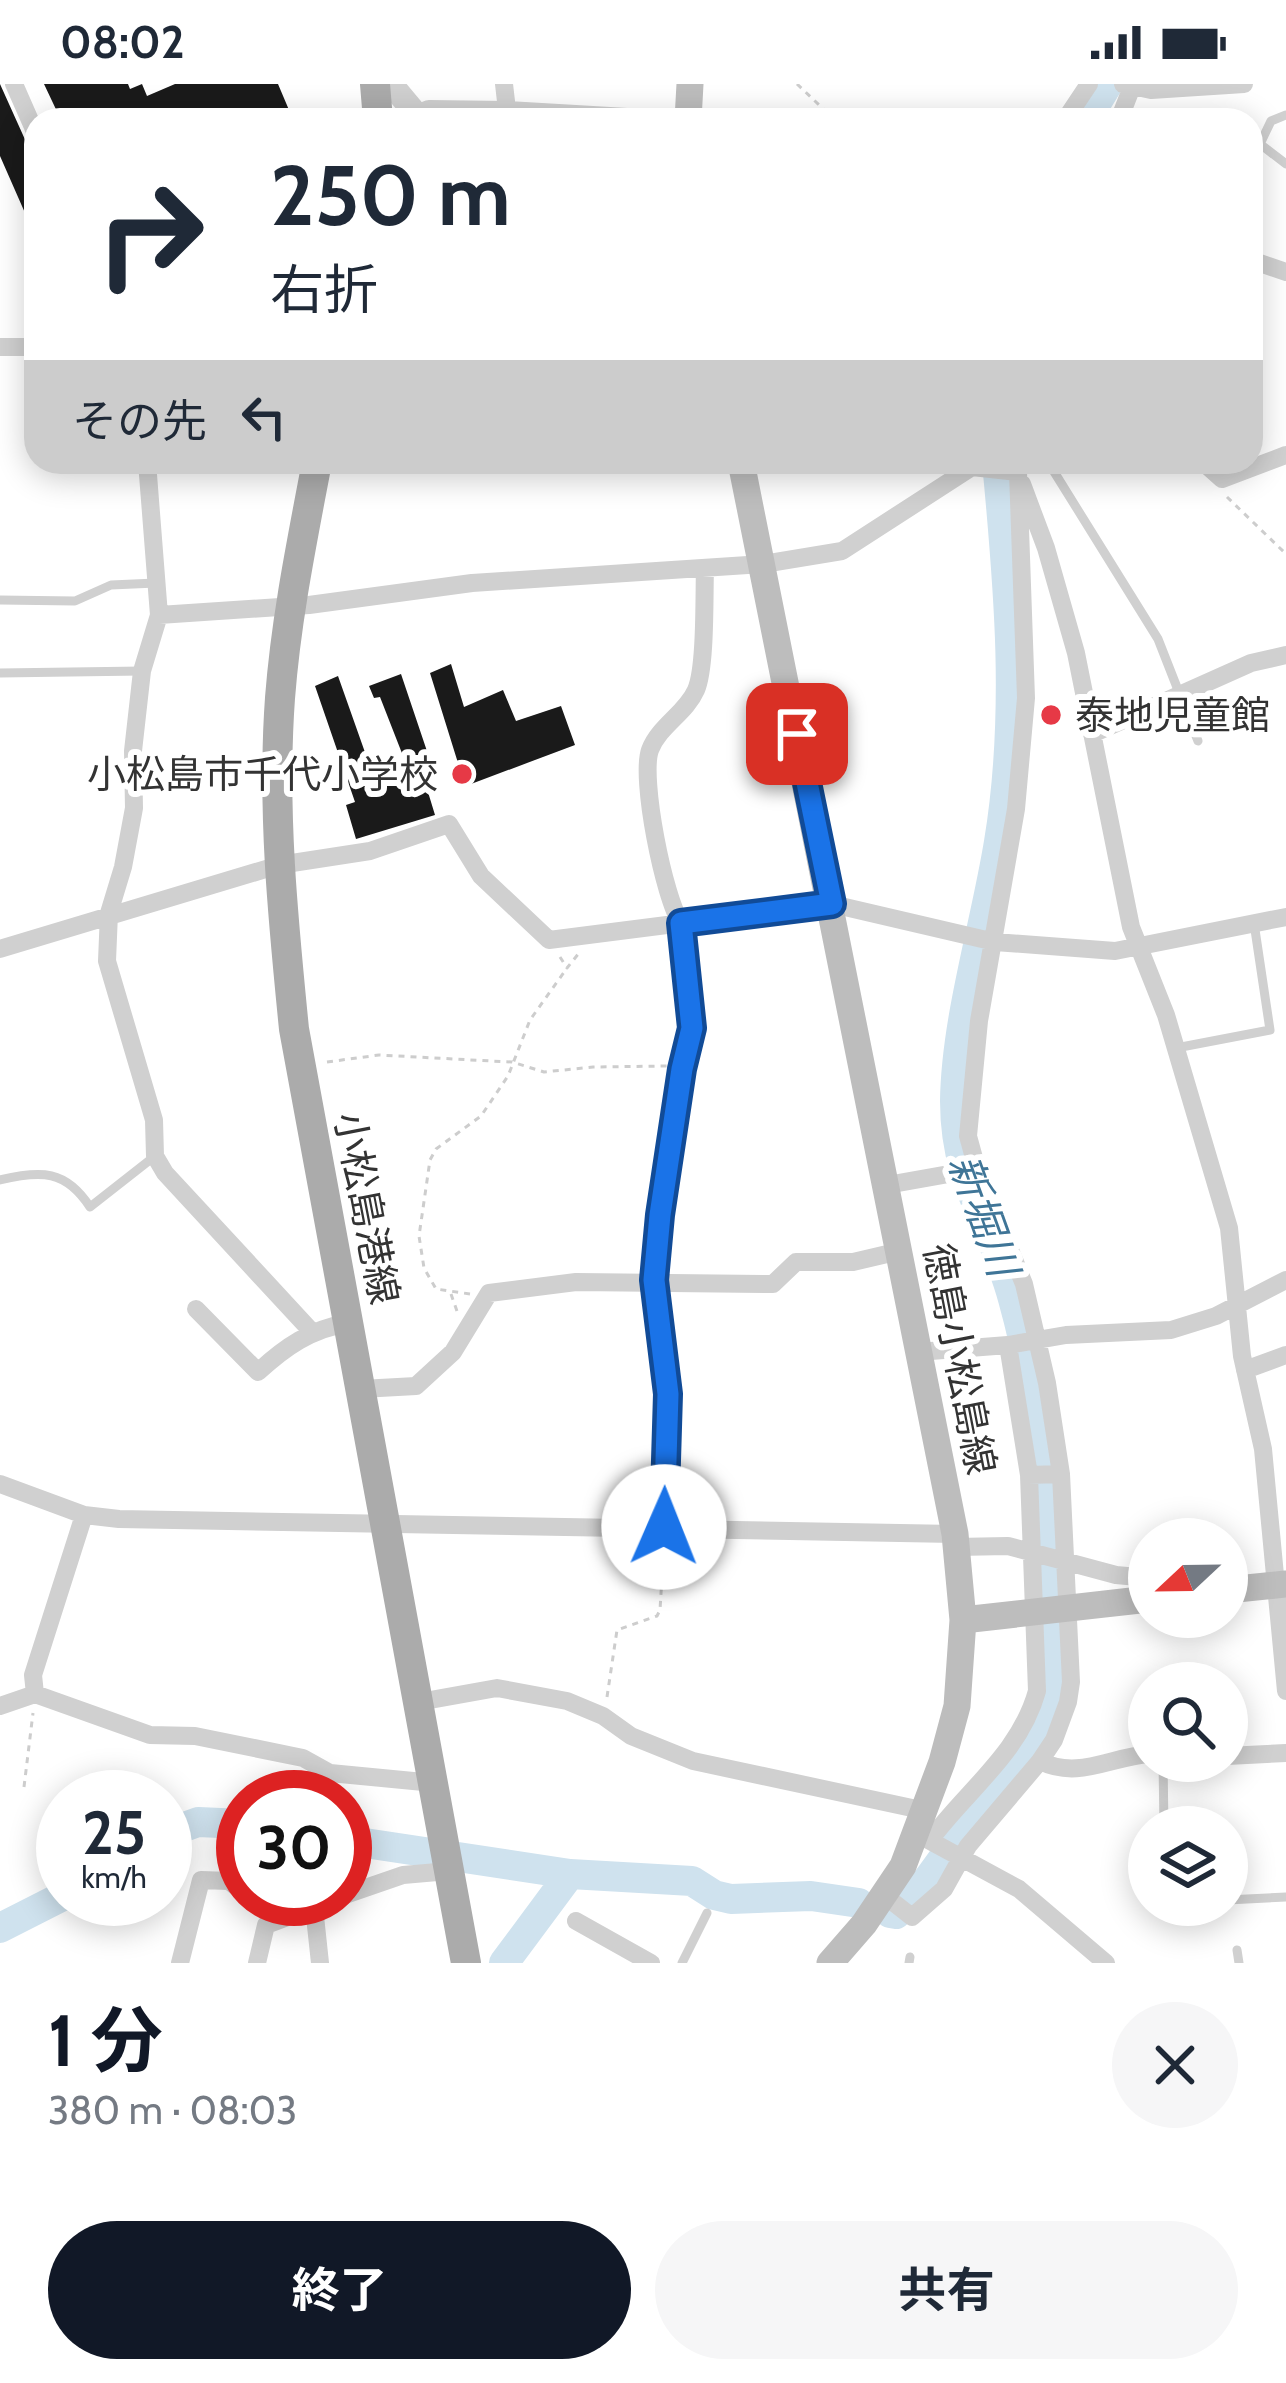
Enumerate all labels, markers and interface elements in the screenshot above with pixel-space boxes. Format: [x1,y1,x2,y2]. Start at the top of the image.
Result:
text: 08:02 [60,15,185,69]
text: 250 m [270,144,511,246]
icon: right [72,156,228,312]
text: 右折 [270,257,378,323]
icon: left [231,384,297,450]
text: その先 [72,394,207,448]
pin [746,683,848,785]
place label: 泰地児童館 [1075,691,1270,739]
icon: arrive [764,701,830,767]
marker: 泰地児童館 [1038,702,1064,728]
place label: 小松島市千代小学校 [87,750,438,798]
marker: 小松島市千代小学校 [449,761,475,787]
street label: 小松島港線 [325,1108,409,1308]
water label: 新堀川 [938,1147,1031,1287]
street label: 徳島小松島線 [914,1240,1006,1478]
position arrow [601,1464,727,1590]
north arrow [1128,1518,1248,1638]
map controls [1128,1518,1248,1926]
button: search [1128,1662,1248,1782]
speed limit sign: 30 [216,1770,372,1926]
text: 25 [82,1796,146,1869]
button: layers [1128,1806,1248,1926]
text: km/h [81,1859,147,1896]
text: 1 分 [48,1997,163,2084]
button: close [1112,2002,1238,2128]
text: 380 m · 08:03 [48,2086,297,2134]
button: 終了 [48,2221,631,2359]
button: 共有 [655,2221,1238,2359]

